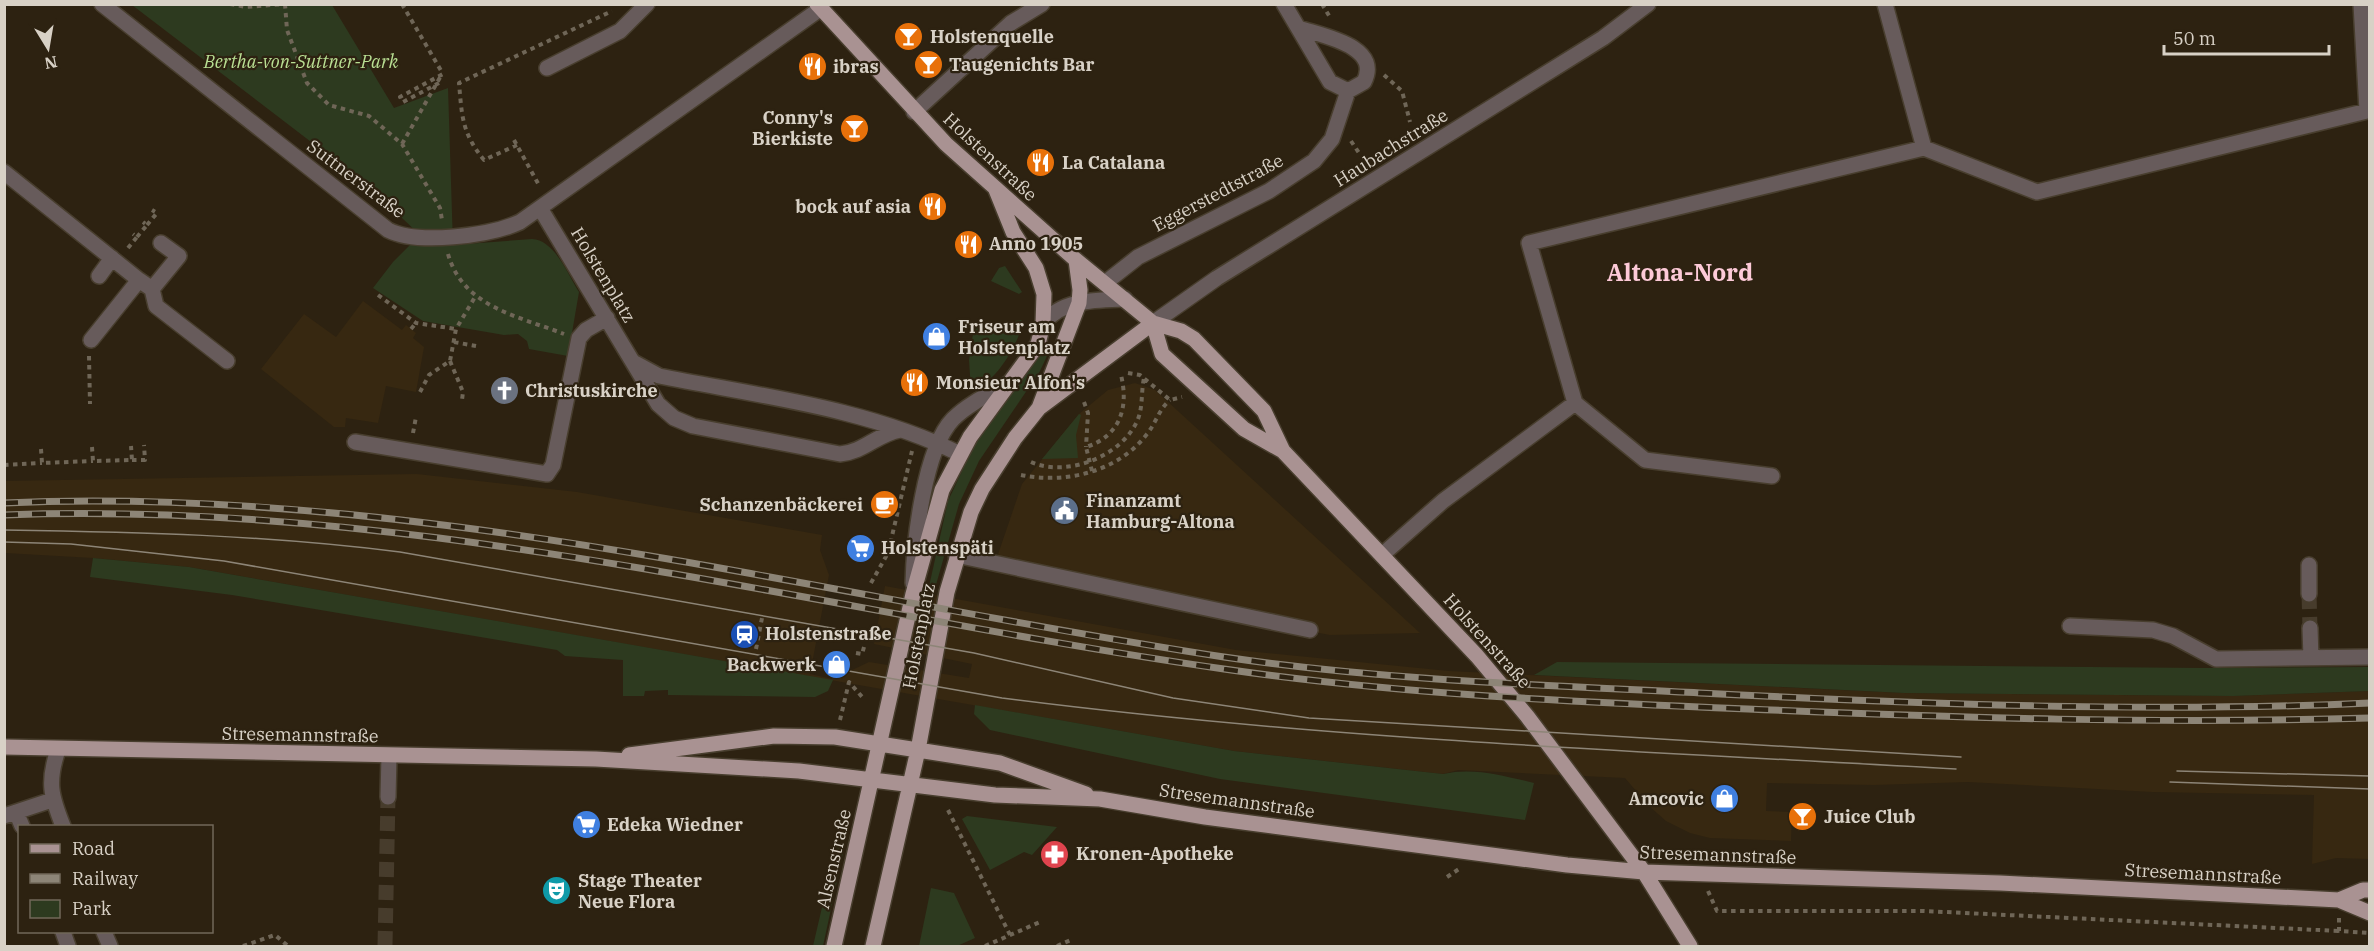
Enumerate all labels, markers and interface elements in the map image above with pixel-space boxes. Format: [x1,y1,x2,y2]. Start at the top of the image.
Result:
north arrow [18,18,78,78]
scale bar [2164,18,2329,56]
bar icon: Holstenquelle [893,21,925,53]
place label: Holstenquelle [930,25,1054,48]
text: 50 m [2173,27,2216,50]
bar icon: Taugenichts Bar [912,49,944,81]
park label: Bertha-von-Suttner-Park [203,50,399,73]
restaurant icon: ibras [796,51,828,83]
text: N [43,52,59,74]
place label: Taugenichts Bar [949,53,1095,76]
place label: ibras [833,55,879,78]
street label: Haubachstraße [1329,103,1452,192]
place label: Conny's Bierkiste [752,106,833,150]
street label: Holstenstraße [939,107,1042,206]
bar icon: Conny's Bierkiste [838,112,870,144]
street label: Suttnerstraße [303,134,410,223]
restaurant icon: La Catalana [1025,147,1057,179]
street label: Eggerstedtstraße [1149,148,1287,237]
place label: La Catalana [1062,151,1165,174]
restaurant icon: bock auf asia [916,191,948,223]
place label: bock auf asia [795,195,911,218]
street label: Holstenplatz [566,223,641,327]
restaurant icon: Anno 1905 [952,228,984,260]
place label: Anno 1905 [989,232,1083,255]
district label: Altona-Nord [1607,256,1753,288]
place label: Friseur am Holstenplatz [958,315,1070,359]
shop icon: Friseur am Holstenplatz [921,321,953,353]
restaurant icon: Monsieur Alfon's [899,367,931,399]
place label: Monsieur Alfon's [936,371,1085,394]
church icon: Christuskirche [488,375,520,407]
place label: Christuskirche [525,379,658,402]
cafe icon: Schanzenbäckerei [868,489,900,521]
place label: Finanzamt Hamburg-Altona [1086,489,1235,533]
place label: Schanzenbäckerei [699,493,863,516]
public building icon: Finanzamt Hamburg-Altona [1049,495,1081,527]
supermarket icon: Holstenspäti [844,532,876,564]
place label: Holstenspäti [881,536,994,559]
street label: Holstenplatz [897,581,940,691]
street label: Holstenstraße [1439,588,1536,693]
station icon: Holstenstraße [728,618,760,650]
place label: Holstenstraße [765,622,892,645]
shop icon: Backwerk [821,649,853,681]
place label: Backwerk [727,653,817,676]
street label: Stresemannstraße [221,722,379,747]
street label: Stresemannstraße [1158,778,1316,823]
shop icon: Amcovic [1709,783,1741,815]
place label: Amcovic [1628,787,1704,810]
bar icon: Juice Club [1787,801,1819,833]
place label: Juice Club [1824,805,1916,828]
street label: Alsenstraße [811,807,856,911]
supermarket icon: Edeka Wiedner [570,809,602,841]
place label: Edeka Wiedner [607,813,743,836]
legend [18,825,213,933]
text: Road [72,837,115,860]
pharmacy icon: Kronen-Apotheke [1039,838,1071,870]
street label: Stresemannstraße [1639,840,1797,869]
place label: Kronen-Apotheke [1076,842,1234,865]
street label: Stresemannstraße [2124,858,2282,889]
text: Railway [72,867,138,890]
place label: Stage Theater Neue Flora [578,869,702,913]
theatre icon: Stage Theater Neue Flora [541,875,573,907]
text: Park [72,897,112,920]

